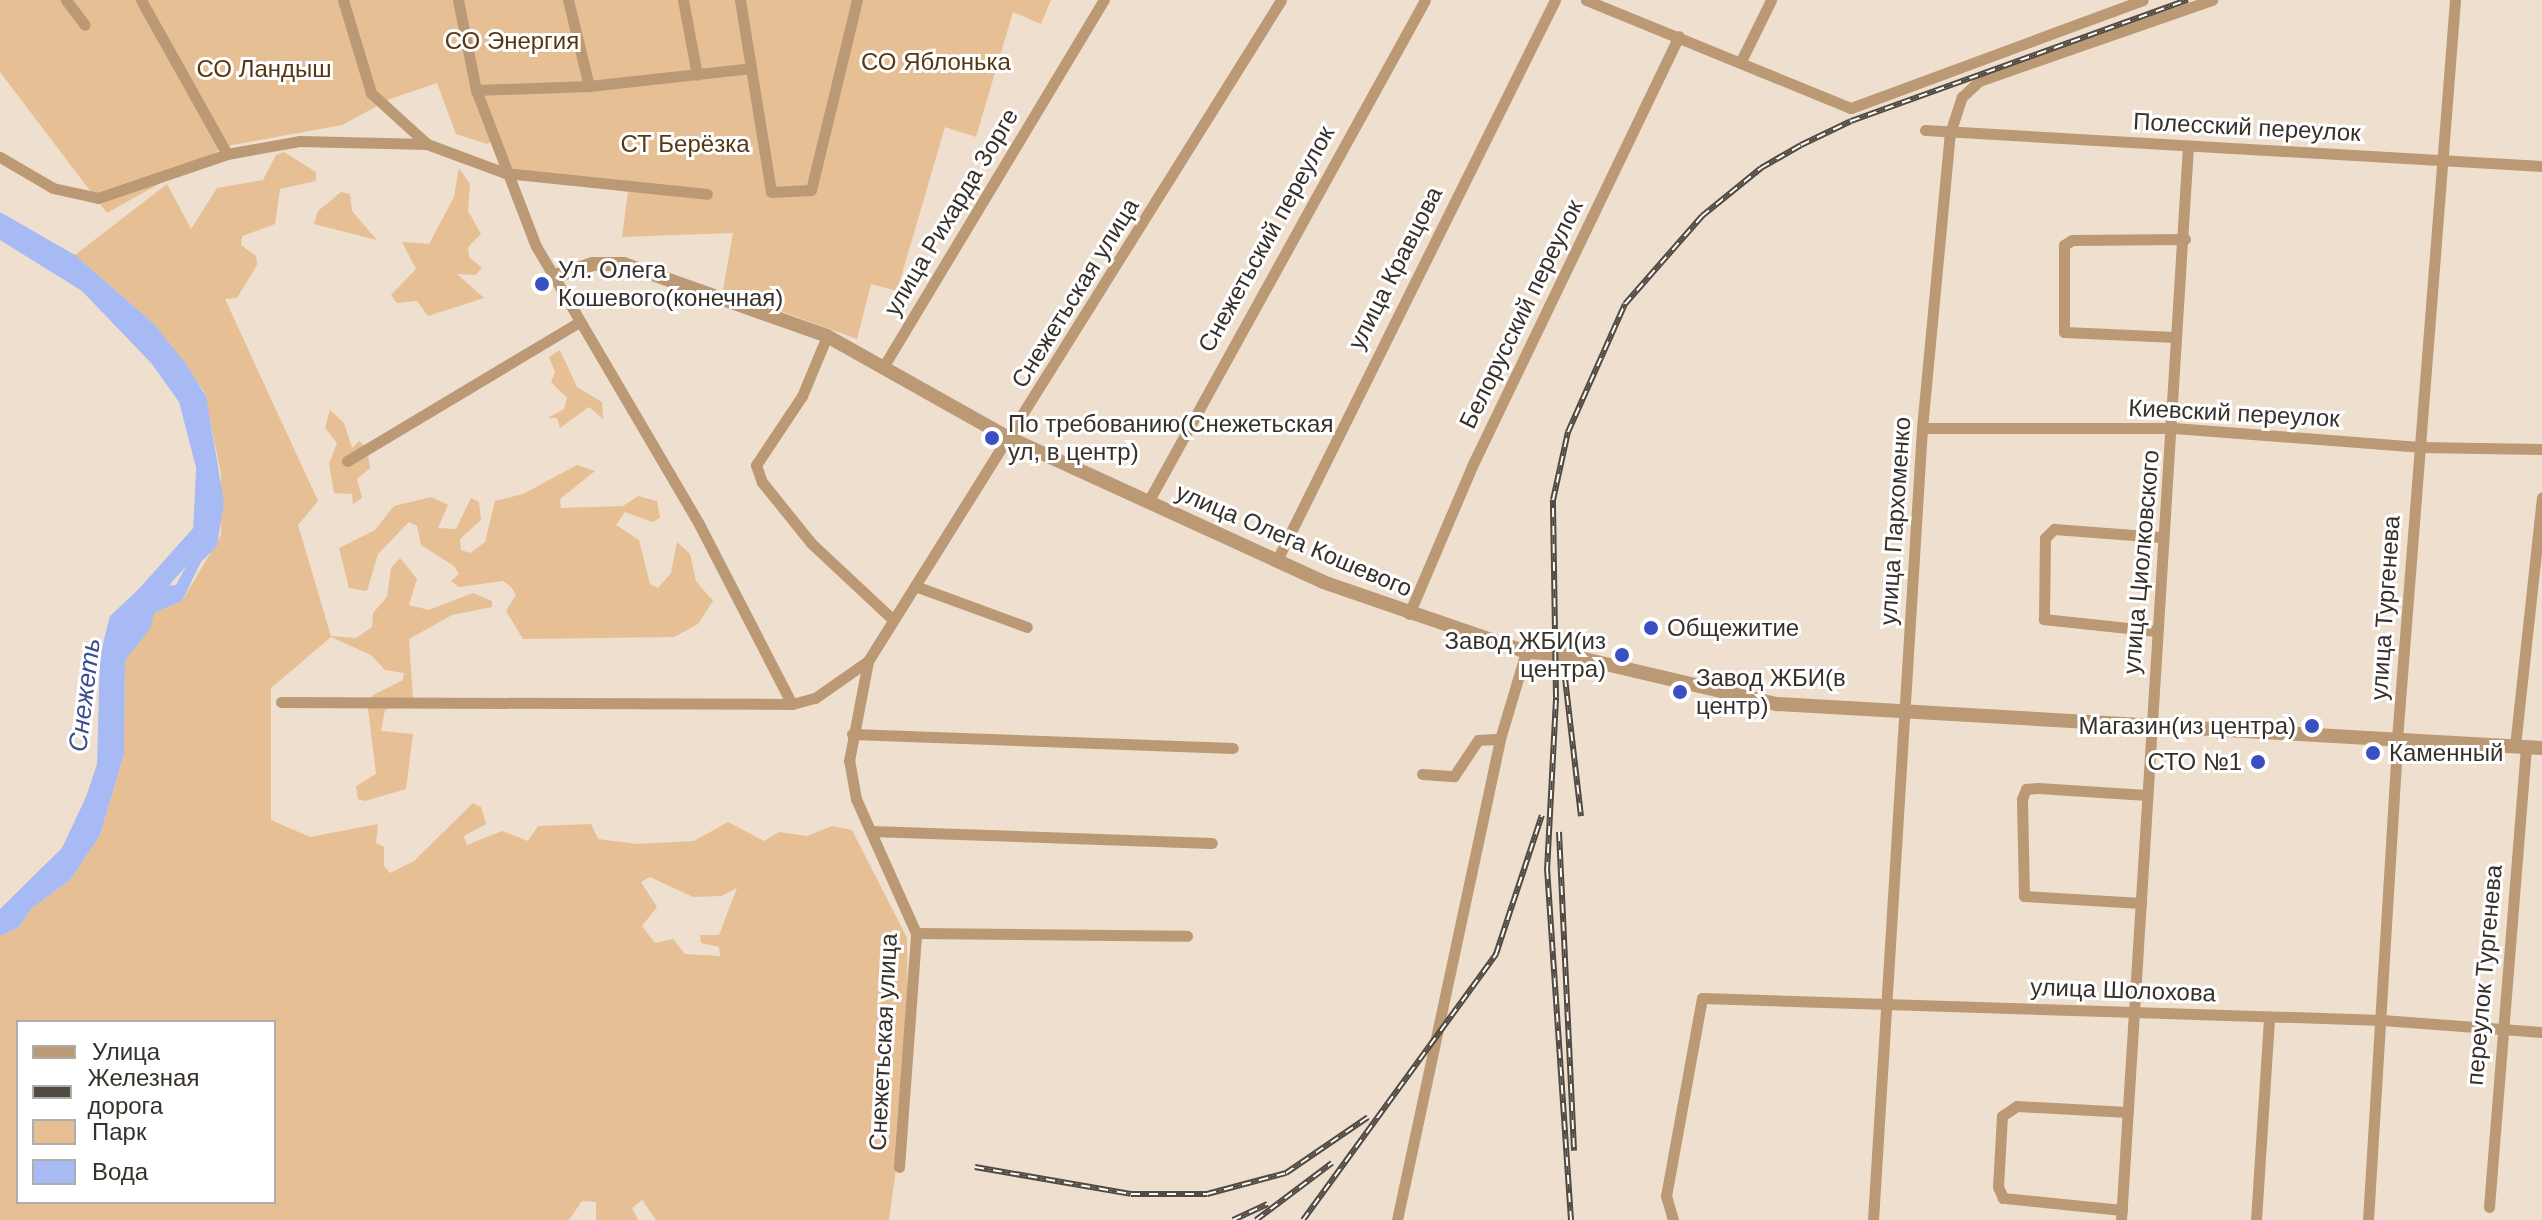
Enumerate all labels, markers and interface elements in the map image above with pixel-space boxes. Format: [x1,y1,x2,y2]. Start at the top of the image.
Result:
park label: СО Энергия [445,27,579,55]
park label: СО Яблонька [861,48,1011,76]
park label: СО Ландыш [196,55,332,83]
street label: улица Рихарда Зорге [878,103,1024,321]
street label: Полесский переулок [2133,107,2361,147]
street label: Снежетьский переулок [1192,121,1340,357]
park label: СТ Берёзка [620,130,750,158]
street label: улица Кравцова [1342,182,1448,354]
street label: Снежетьская улица [1005,193,1145,393]
street label: Белорусский переулок [1453,195,1589,433]
place label: Ул. Олега Кошевого(конечная) [558,256,783,312]
marker: Ул. Олега Кошевого(конечная) [533,275,551,293]
street label: Киевский переулок [2128,393,2340,433]
place label: По требованию(Снежетьская ул, в центр) [1008,410,1333,466]
street label: улица Пархоменко [1873,416,1917,626]
marker: По требованию(Снежетьская ул, в центр) [983,429,1001,447]
street label: улица Циолковского [2117,449,2165,675]
street label: улица Олега Кошевого [1171,477,1417,603]
street label: улица Тургенева [2364,515,2406,701]
place label: Общежитие [1667,614,1799,642]
marker: Общежитие [1642,619,1660,637]
place label: Завод ЖБИ(из центра) [1445,627,1606,683]
water label: Снежеть [63,636,107,754]
marker: Завод ЖБИ(из центра) [1613,646,1631,664]
place label: Завод ЖБИ(в центр) [1696,664,1846,720]
marker: Завод ЖБИ(в центр) [1671,683,1689,701]
place label: Магазин(из центра) [2079,712,2296,740]
marker: Магазин(из центра) [2303,717,2321,735]
place label: Каменный [2389,739,2503,767]
marker: Каменный [2364,744,2382,762]
place label: СТО №1 [2147,748,2242,776]
marker: СТО №1 [2249,753,2267,771]
street label: переулок Тургенева [2460,863,2508,1087]
street label: Снежетьская улица [863,933,903,1151]
street label: улица Шолохова [2030,972,2216,1008]
legend [16,1020,276,1204]
text: Улица [92,1038,160,1065]
text: Железная дорога [88,1064,199,1119]
text: Парк [92,1118,146,1145]
text: Вода [92,1158,148,1185]

